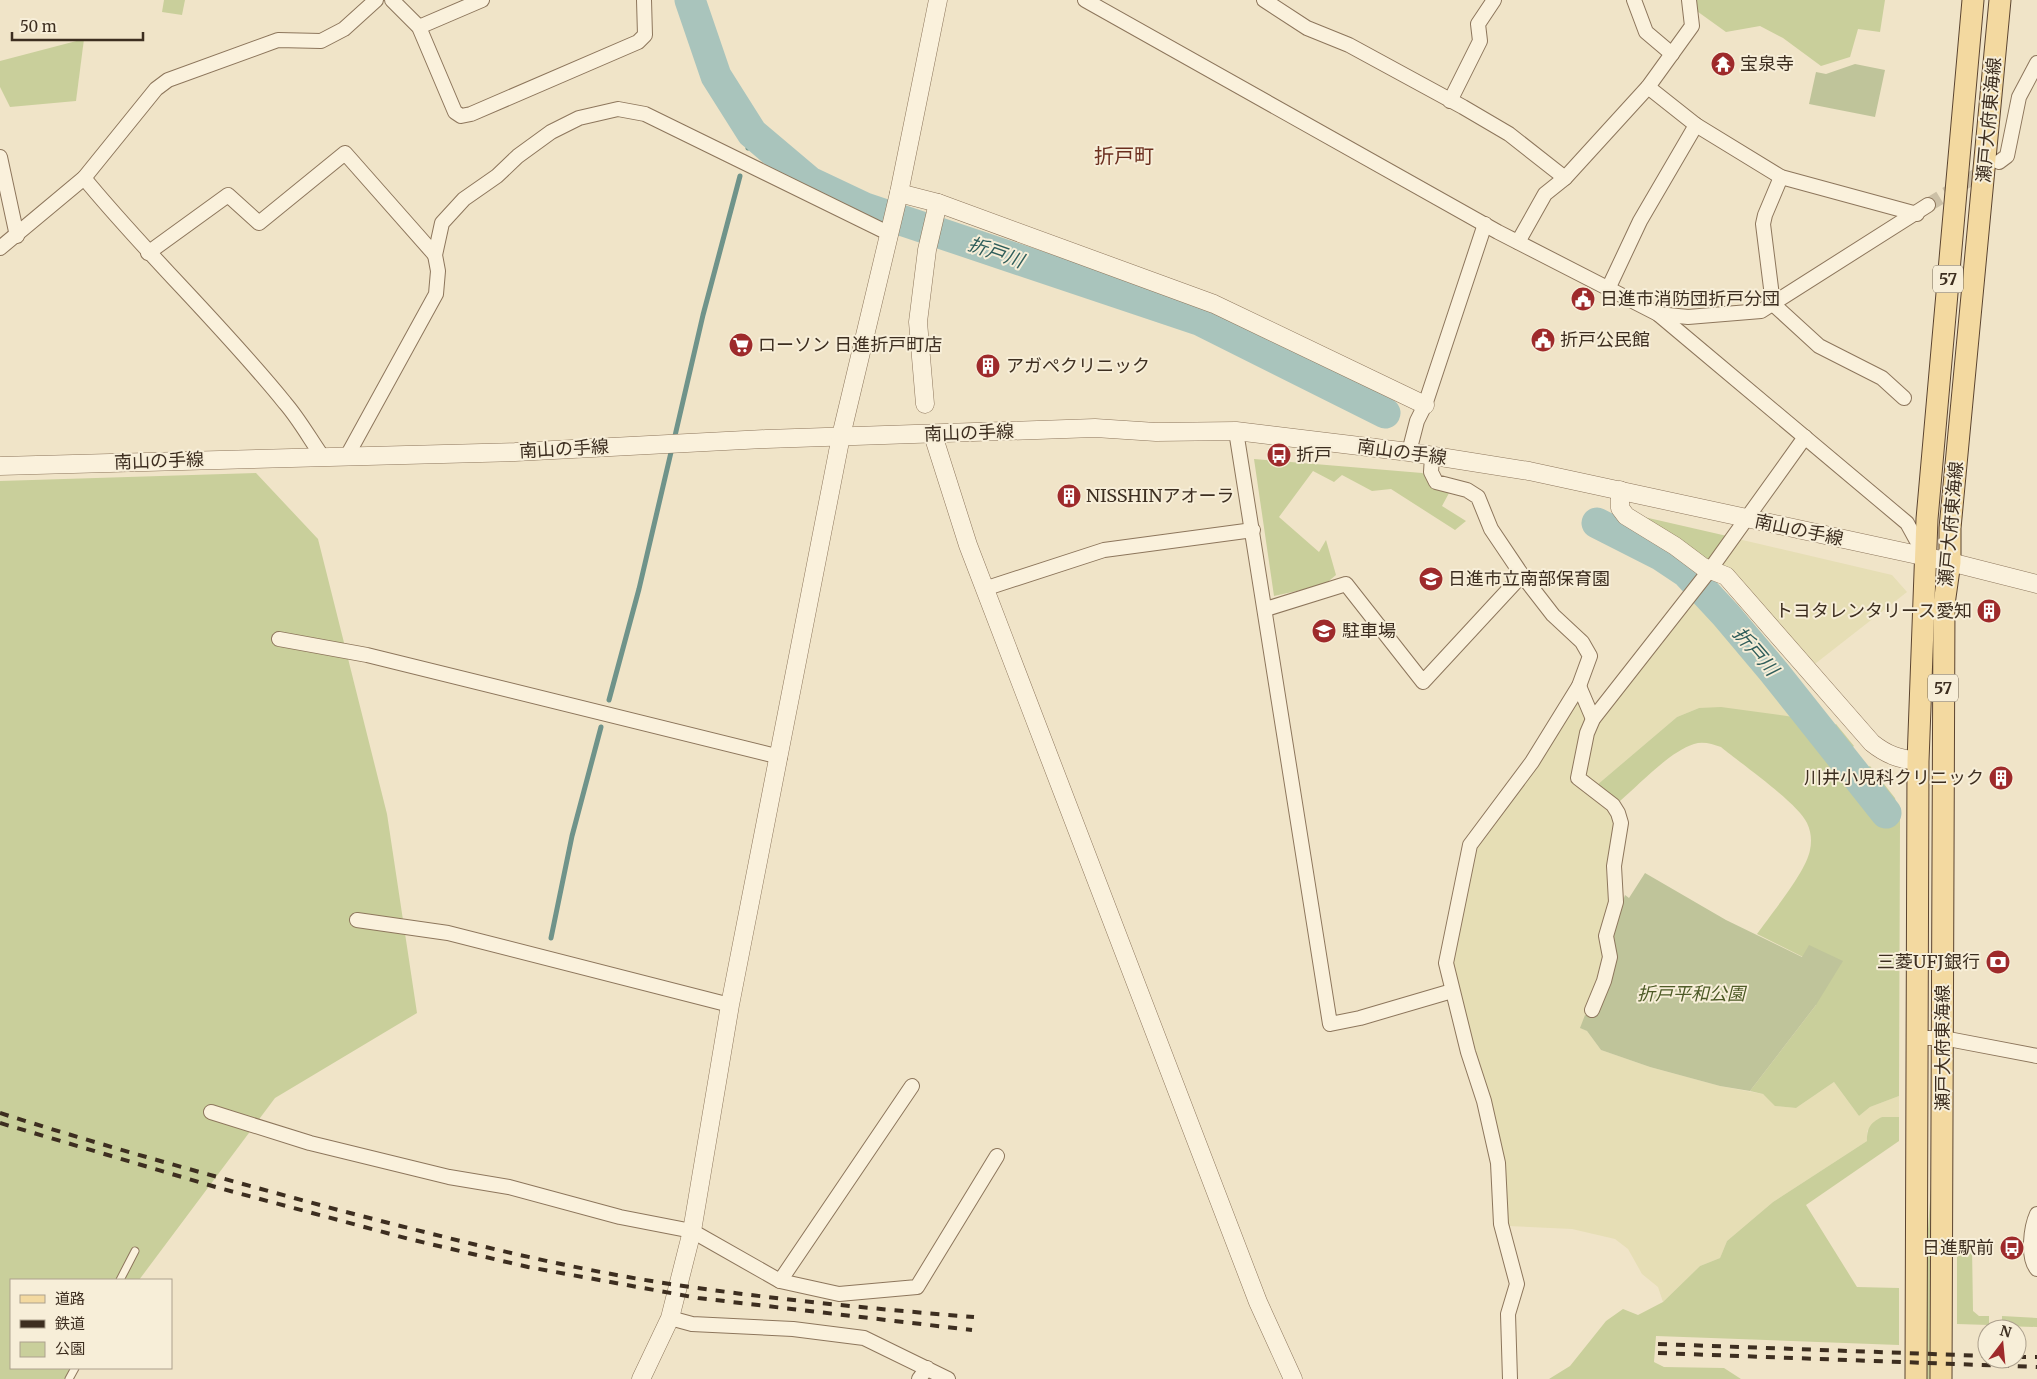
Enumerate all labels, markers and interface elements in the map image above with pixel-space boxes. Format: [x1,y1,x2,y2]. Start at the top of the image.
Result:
scale bar [12,10,144,42]
text: 50 m [20,17,57,36]
temple icon: 宝泉寺 [1710,51,1736,77]
place label: 宝泉寺 [1740,52,1794,75]
street label: 瀬戸大府東海線 [1972,56,2005,184]
district label: 折戸町 [1094,143,1154,168]
water label: 折戸川 [965,231,1029,273]
road number: 57 [1933,266,1963,292]
public building icon: 日進市消防団折戸分団 [1570,286,1596,312]
place label: 日進市消防団折戸分団 [1600,287,1780,310]
public building icon: 折戸公民館 [1530,327,1556,353]
place label: 折戸公民館 [1560,328,1650,351]
supermarket icon: ローソン 日進折戸町店 [728,332,754,358]
place label: ローソン 日進折戸町店 [758,333,942,356]
building icon: アガぺクリニック [975,353,1001,379]
place label: アガぺクリニック [1006,354,1150,377]
street label: 南山の手線 [924,419,1014,446]
street label: 南山の手線 [1356,434,1448,469]
street label: 南山の手線 [518,435,610,462]
bus stop icon: 折戸 [1266,442,1292,468]
place label: 折戸 [1296,443,1332,466]
street label: 南山の手線 [114,447,204,474]
street label: 瀬戸大府東海線 [1934,460,1967,588]
building icon: NISSHINアオーラ [1056,483,1082,509]
place label: NISSHINアオーラ [1086,484,1234,507]
street label: 南山の手線 [1753,509,1846,550]
school or university icon: 日進市立南部保育園 [1418,566,1444,592]
place label: 日進市立南部保育園 [1448,567,1610,590]
building icon: トヨタレンタリース愛知 [1976,598,2002,624]
place label: トヨタレンタリース愛知 [1775,599,1972,622]
school or university icon: 駐車場 [1311,618,1337,644]
place label: 駐車場 [1342,619,1396,642]
water label: 折戸川 [1728,622,1785,682]
road number: 57 [1928,674,1958,701]
building icon: 川井小児科クリニック [1988,765,2014,791]
place label: 川井小児科クリニック [1804,766,1984,789]
bank icon: 三菱UFJ銀行 [1985,949,2011,975]
place label: 三菱UFJ銀行 [1877,950,1980,973]
park label: 折戸平和公園 [1637,982,1748,1005]
street label: 瀬戸大府東海線 [1931,985,1954,1111]
bus stop icon: 日進駅前 [1999,1235,2025,1261]
place label: 日進駅前 [1922,1236,1994,1259]
legend [10,1279,172,1369]
text: 道路 [55,1289,85,1308]
text: 鉄道 [55,1314,85,1333]
north arrow [1977,1319,2027,1369]
text: N [1998,1321,2013,1342]
text: 公園 [55,1339,85,1358]

